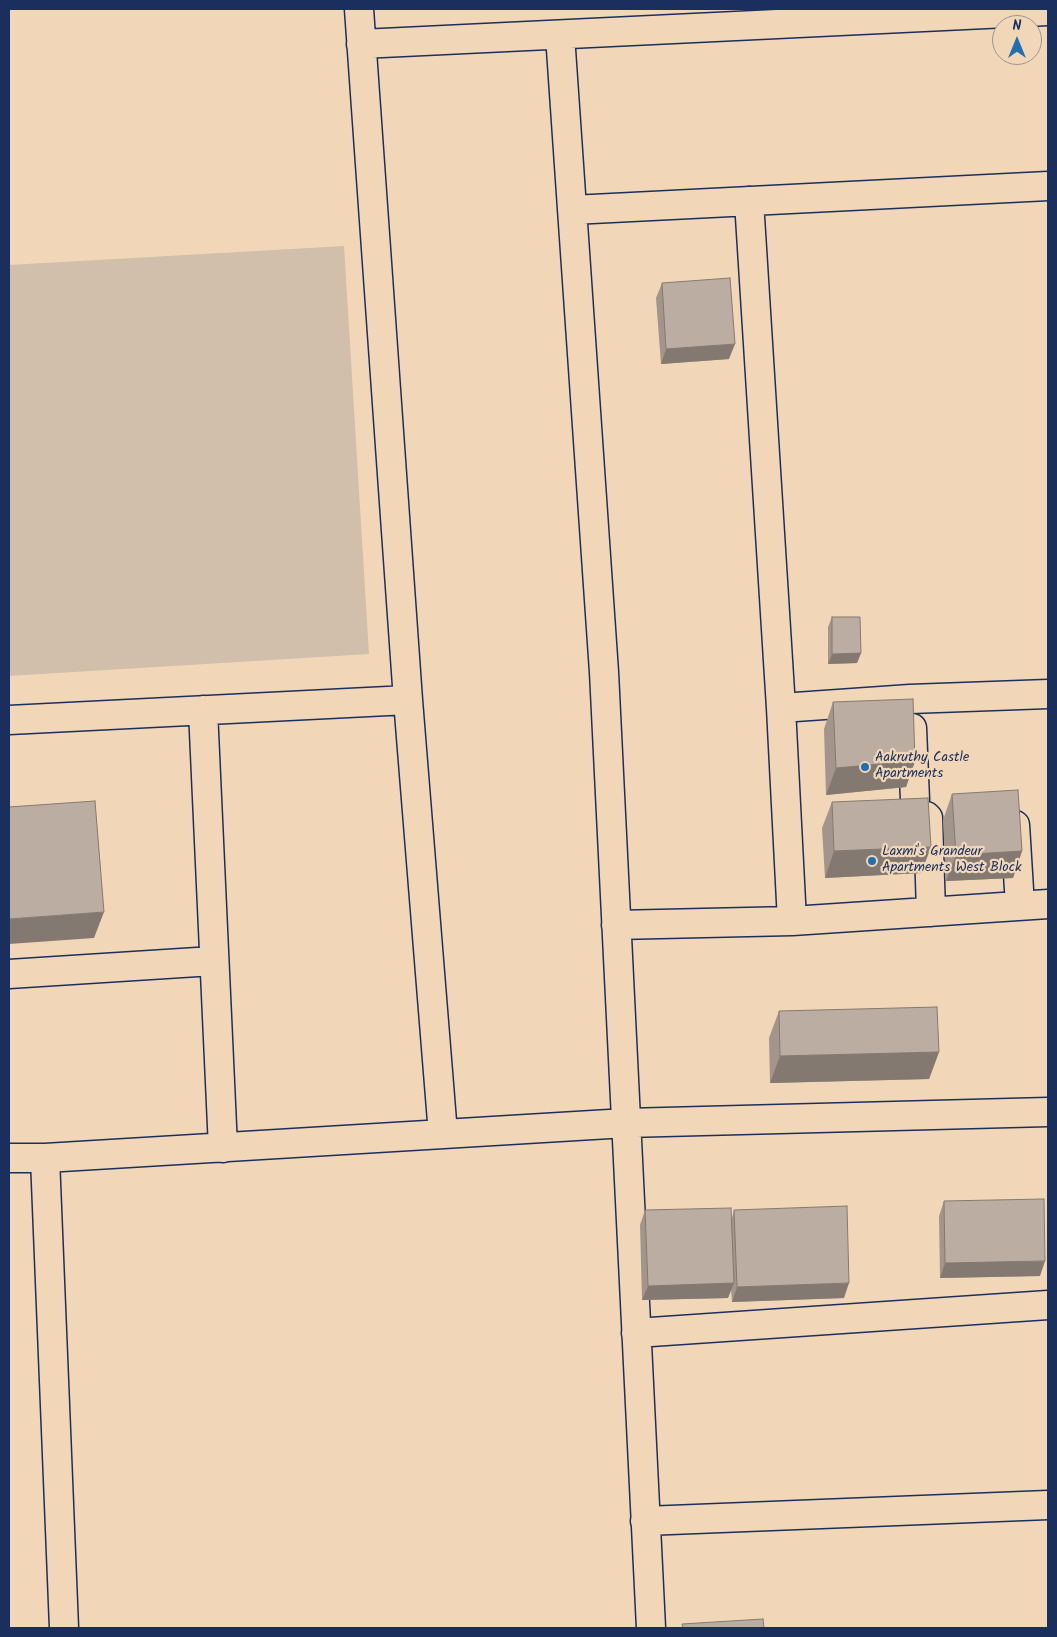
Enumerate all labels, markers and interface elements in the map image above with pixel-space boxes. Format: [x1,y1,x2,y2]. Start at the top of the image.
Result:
north arrow [992,15,1042,65]
text: N [1013,15,1021,37]
place label: Aakruthy Castle Apartments [875,751,969,784]
marker: Aakruthy Castle Apartments [859,761,871,773]
place label: Laxmi's Grandeur Apartments West Block [882,845,1021,878]
marker: Laxmi's Grandeur Apartments West Block [866,855,878,867]

